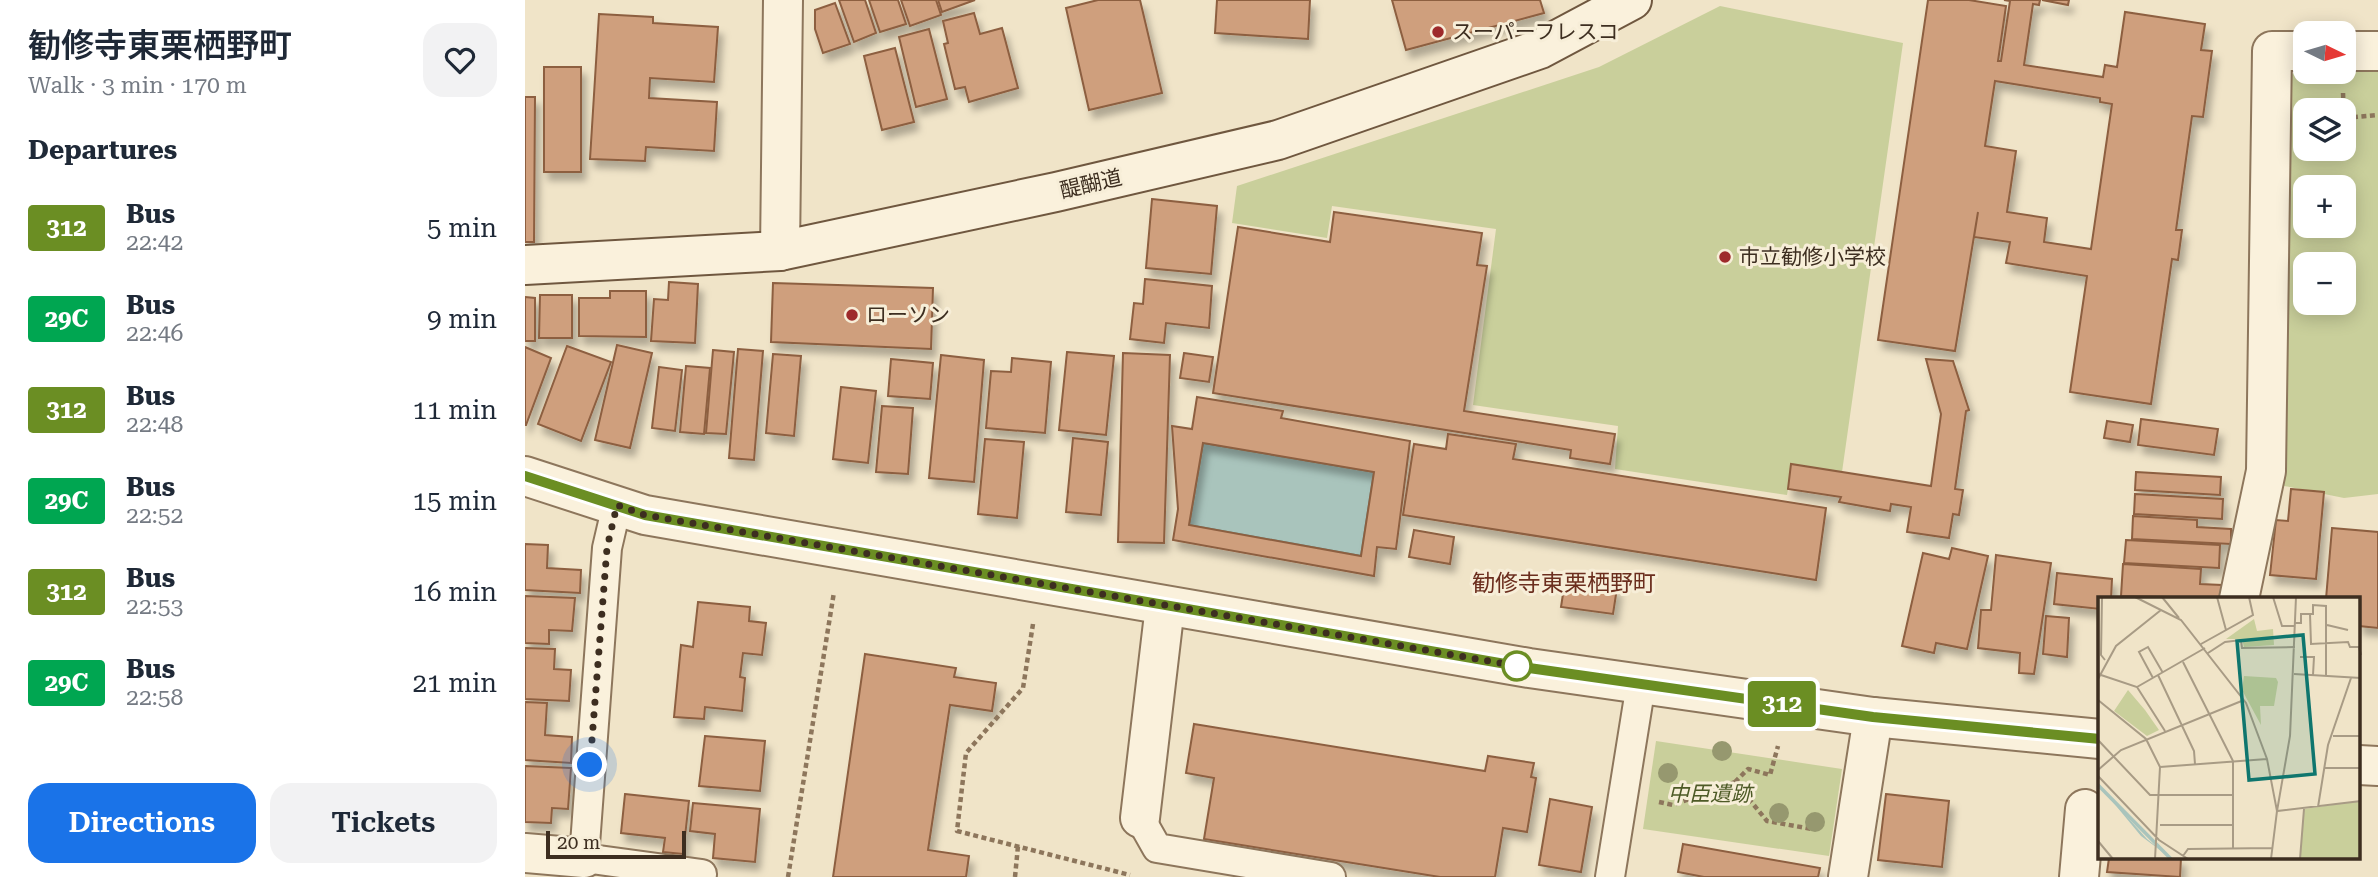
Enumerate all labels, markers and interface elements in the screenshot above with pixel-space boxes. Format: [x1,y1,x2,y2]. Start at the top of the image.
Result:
place label: スーパーフレスコ [1452,20,1619,44]
north arrow [2293,21,2355,84]
map controls [2293,21,2356,315]
button: heart [423,23,497,97]
marker: スーパーフレスコ [1430,24,1446,40]
text: 勧修寺東栗栖野町 [28,26,292,65]
text: Walk · 3 min · 170 m [28,72,247,99]
button: layers [2293,98,2356,161]
text: Departures [28,135,177,165]
street label: 醍醐道 [1058,165,1124,203]
button: + [2293,175,2356,238]
text: Bus [126,199,175,229]
text: 5 min [427,213,497,243]
text: 312 [46,214,87,242]
text: 22:42 [126,229,183,256]
place label: 市立勧修小学校 [1739,245,1886,269]
marker: 市立勧修小学校 [1717,249,1733,265]
button: − [2293,252,2356,315]
text: Bus [126,290,175,320]
place label: ローソン [866,303,950,327]
text: 9 min [427,304,497,334]
text: 29C [45,305,88,333]
marker: ローソン [844,307,860,323]
text: 22:46 [126,320,183,347]
text: Bus [126,381,175,411]
text: 11 min [413,395,497,425]
text: 312 [46,396,87,424]
text: 22:48 [126,411,183,438]
text: Bus [126,472,175,502]
text: 15 min [413,486,497,516]
text: 29C [45,487,88,515]
text: 22:52 [126,502,183,529]
text: Bus [126,563,175,593]
district label: 勧修寺東栗栖野町 [1472,570,1656,597]
text: 16 min [413,577,497,607]
text: 312 [46,578,87,606]
text: 22:53 [126,593,183,620]
inset map [2098,597,2361,860]
unlabelled marker [1502,651,1532,681]
text: Bus [126,654,175,684]
text: 21 min [413,668,497,698]
text: 29C [45,669,88,697]
line badge: 312 [1742,681,1822,727]
text: 22:58 [126,684,183,711]
text: 312 [1762,690,1802,718]
your location [572,747,607,782]
park label: 中臣遺跡 [1668,782,1755,806]
button: Directions [28,783,256,863]
button: Tickets [270,783,497,863]
scale bar [546,828,686,860]
text: 20 m [557,831,600,854]

